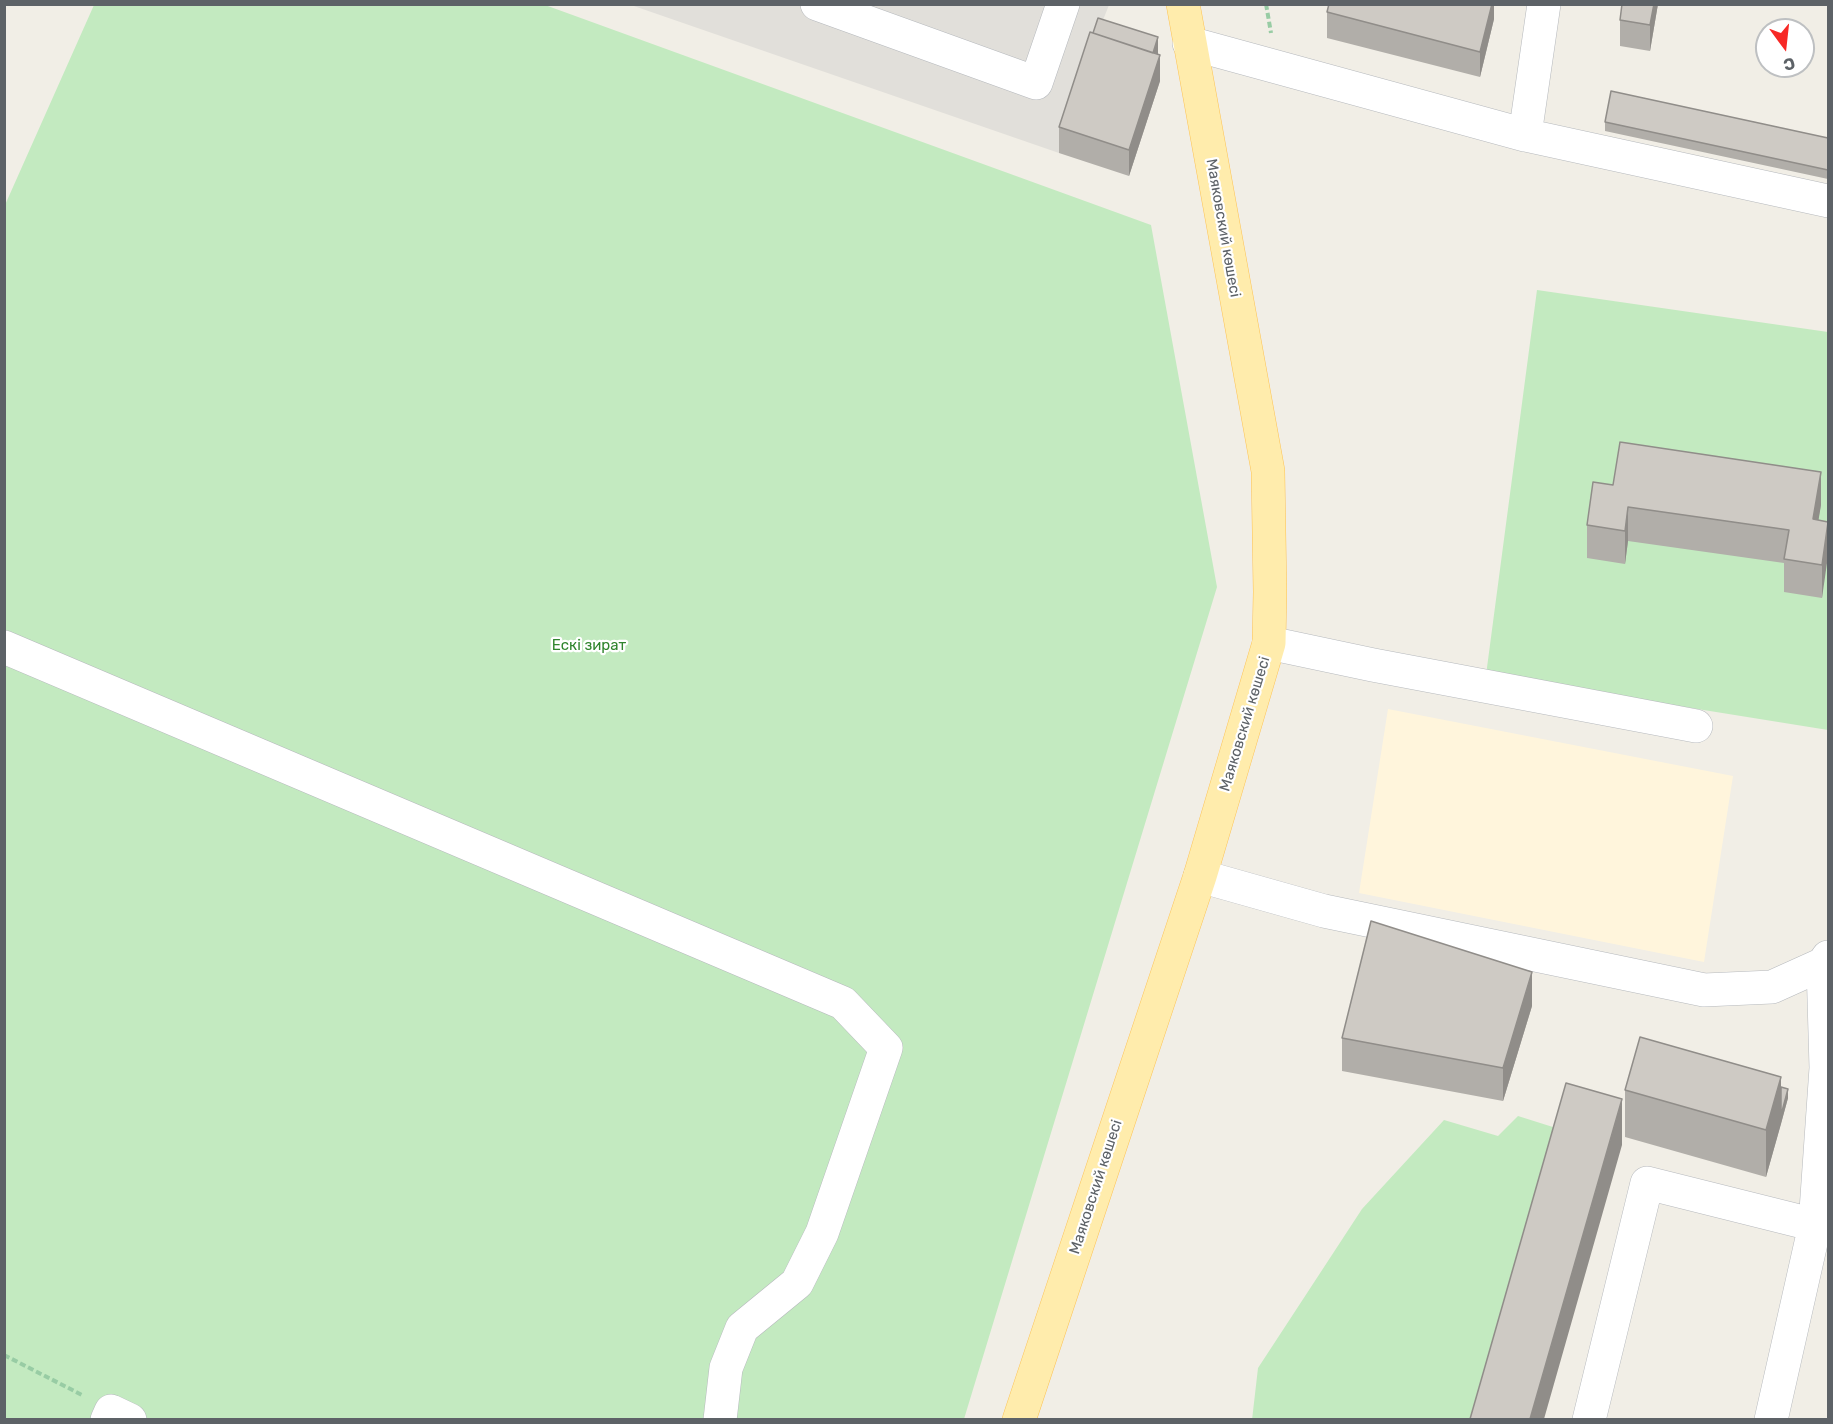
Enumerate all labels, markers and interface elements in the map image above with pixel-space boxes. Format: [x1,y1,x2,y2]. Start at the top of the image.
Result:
north arrow [1755,18,1815,78]
text: С [1781,53,1797,75]
street label: Маяковский көшесі [1202,157,1244,299]
park label: Ескі зират [552,637,626,655]
street label: Маяковский көшесі [1216,654,1274,794]
street label: Маяковский көшесі [1066,1118,1126,1256]

